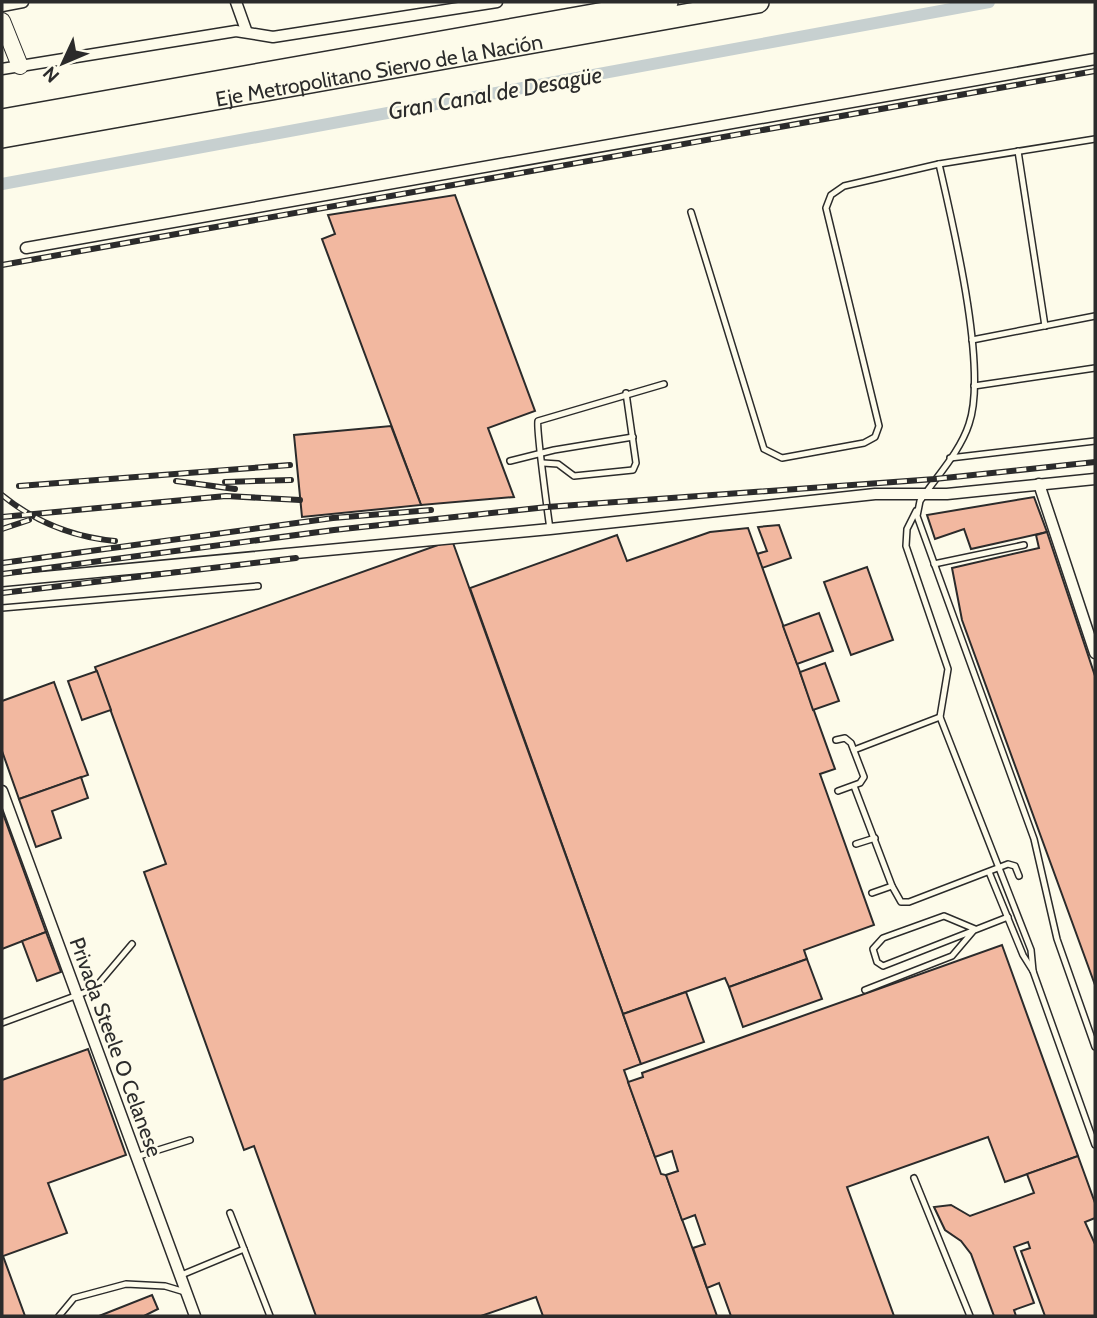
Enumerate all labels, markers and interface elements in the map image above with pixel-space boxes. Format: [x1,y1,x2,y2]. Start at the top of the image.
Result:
north arrow [28,28,98,98]
street label: Eje Metropolitano Siervo de la Nación [213,28,545,111]
water label: Gran Canal de Desagüe [386,60,604,126]
text: N [38,62,64,87]
street label: Privada Steele O Celanese [65,934,167,1160]

